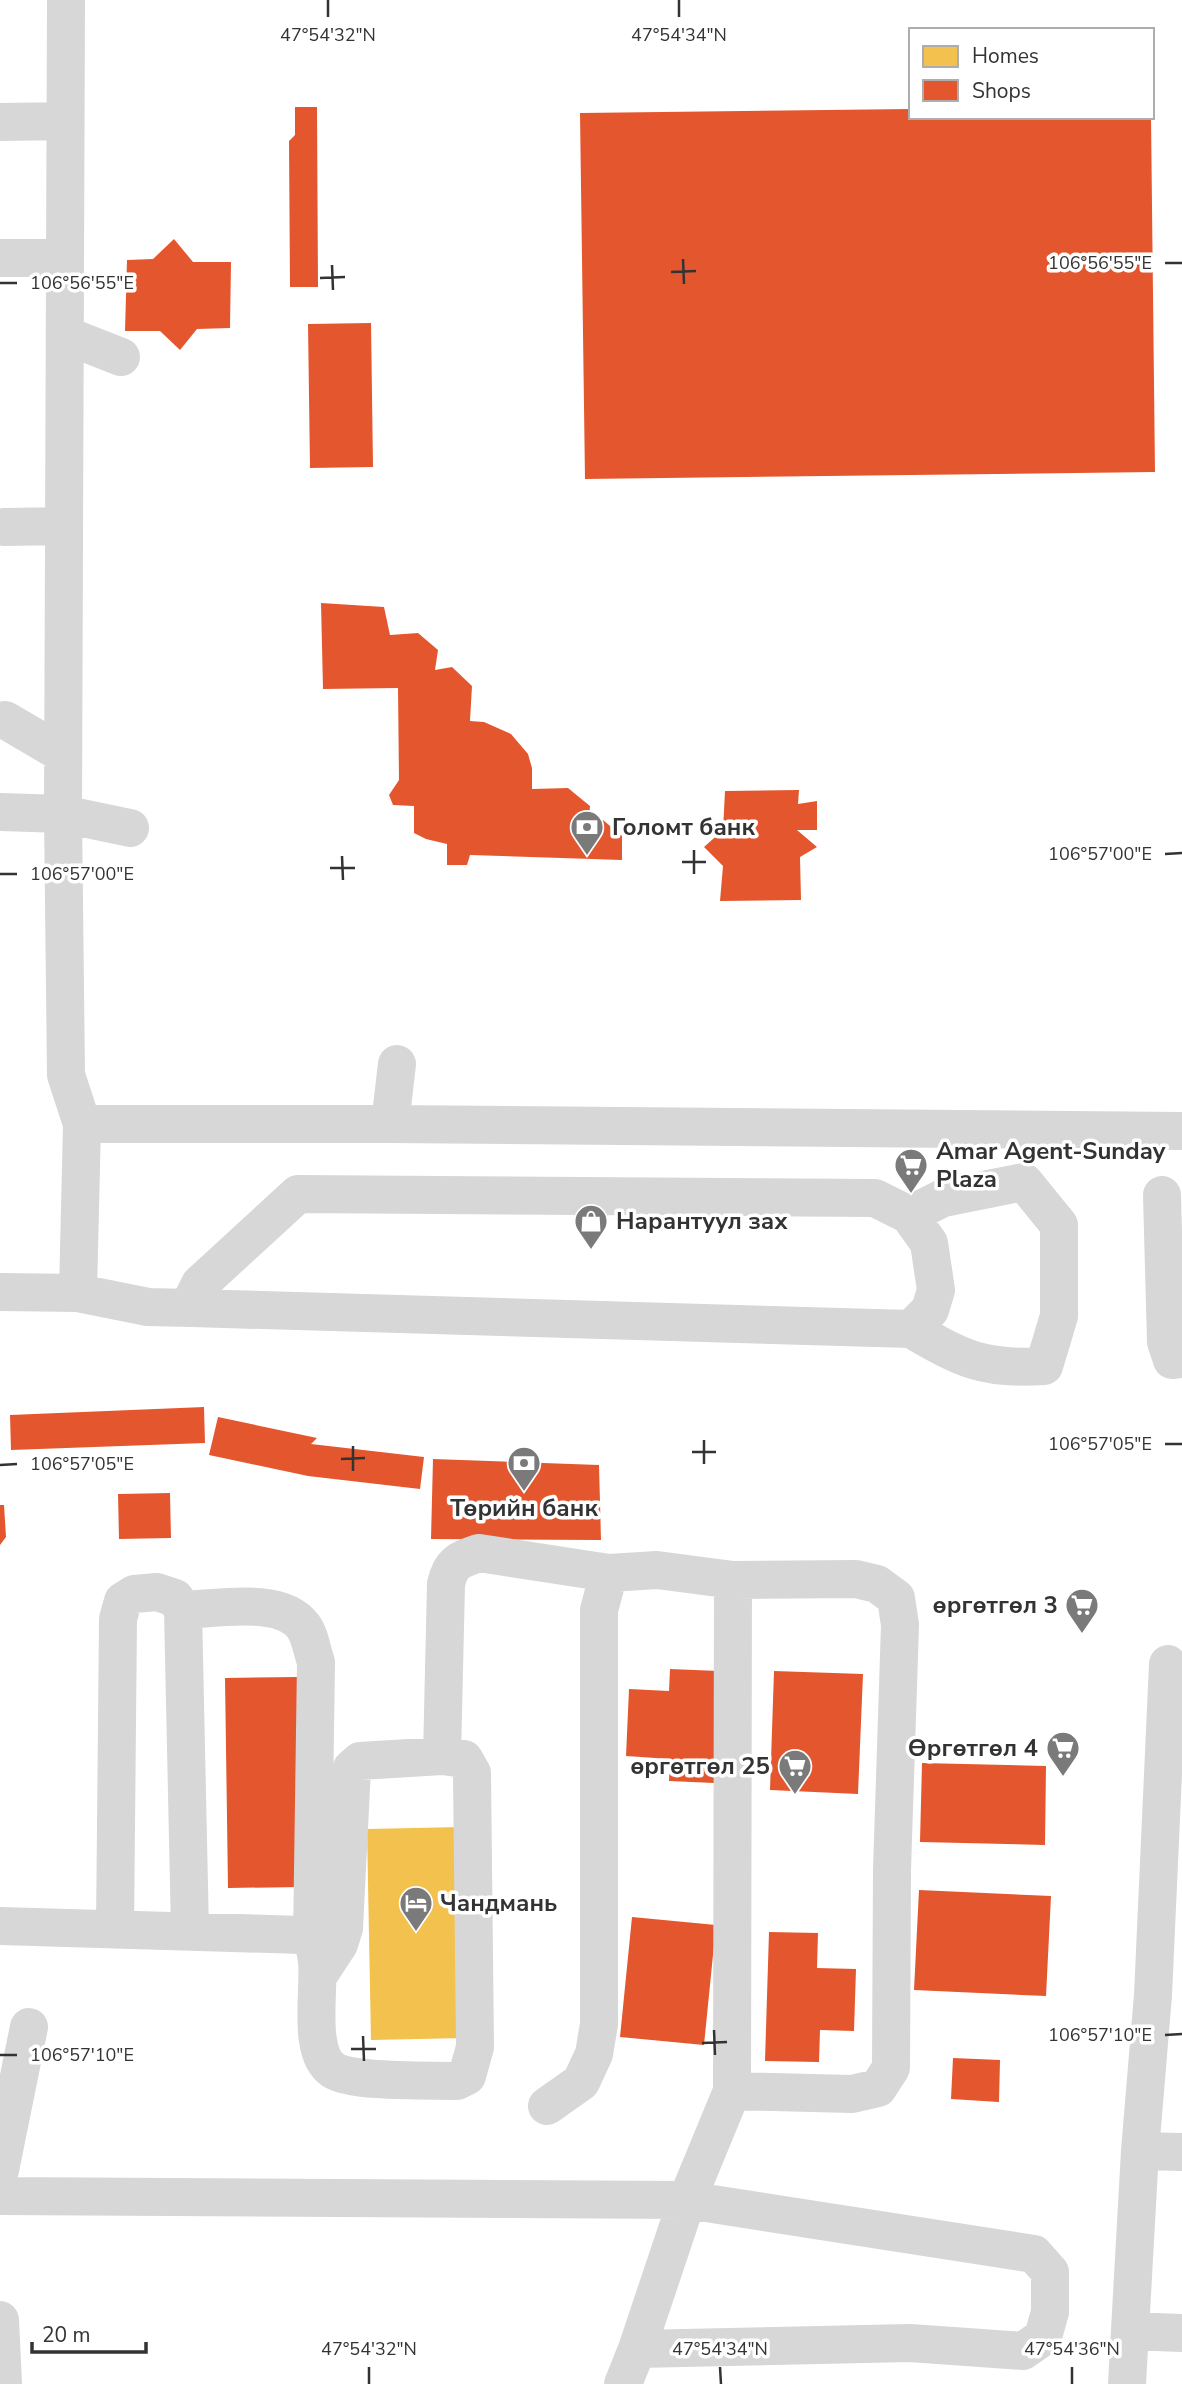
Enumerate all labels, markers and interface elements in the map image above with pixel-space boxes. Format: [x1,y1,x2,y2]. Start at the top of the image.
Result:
text: 47°54'32"N [280,23,376,47]
text: 47°54'34"N [631,23,727,47]
legend [909,28,1154,119]
text: Homes [972,42,1039,70]
text: Shops [972,77,1031,105]
text: 106°56'55"E [1048,251,1152,275]
text: 106°56'55"E [30,271,134,295]
bank icon: Голомт банк [568,808,606,857]
place label: Голомт банк [612,811,755,843]
text: 106°57'00"E [1048,842,1152,866]
text: 106°57'00"E [30,862,134,886]
place label: Amar Agent-Sunday Plaza [936,1135,1166,1195]
supermarket icon: Amar Agent-Sunday Plaza [892,1146,930,1195]
shop icon: Нарантуул зах [572,1202,610,1251]
place label: Нарантуул зах [616,1205,788,1237]
text: 106°57'05"E [1048,1432,1152,1456]
bank icon: Төрийн банк [505,1444,543,1493]
text: 106°57'05"E [30,1452,134,1476]
place label: Төрийн банк [450,1492,598,1524]
supermarket icon: өргөтгөл 3 [1063,1586,1101,1635]
place label: өргөтгөл 3 [933,1589,1058,1621]
supermarket icon: Өргөтгөл 4 [1044,1729,1082,1778]
place label: Өргөтгөл 4 [908,1732,1038,1764]
supermarket icon: өргөтгөл 25 [776,1747,814,1796]
place label: өргөтгөл 25 [630,1750,770,1782]
hotel icon: Чандмань [397,1884,435,1933]
place label: Чандмань [440,1887,557,1919]
text: 106°57'10"E [1048,2023,1152,2047]
text: 106°57'10"E [30,2043,134,2067]
scale bar [32,2310,145,2354]
text: 20 m [42,2321,91,2349]
text: 47°54'32"N [321,2337,417,2361]
text: 47°54'34"N [672,2337,768,2361]
text: 47°54'36"N [1024,2337,1120,2361]

